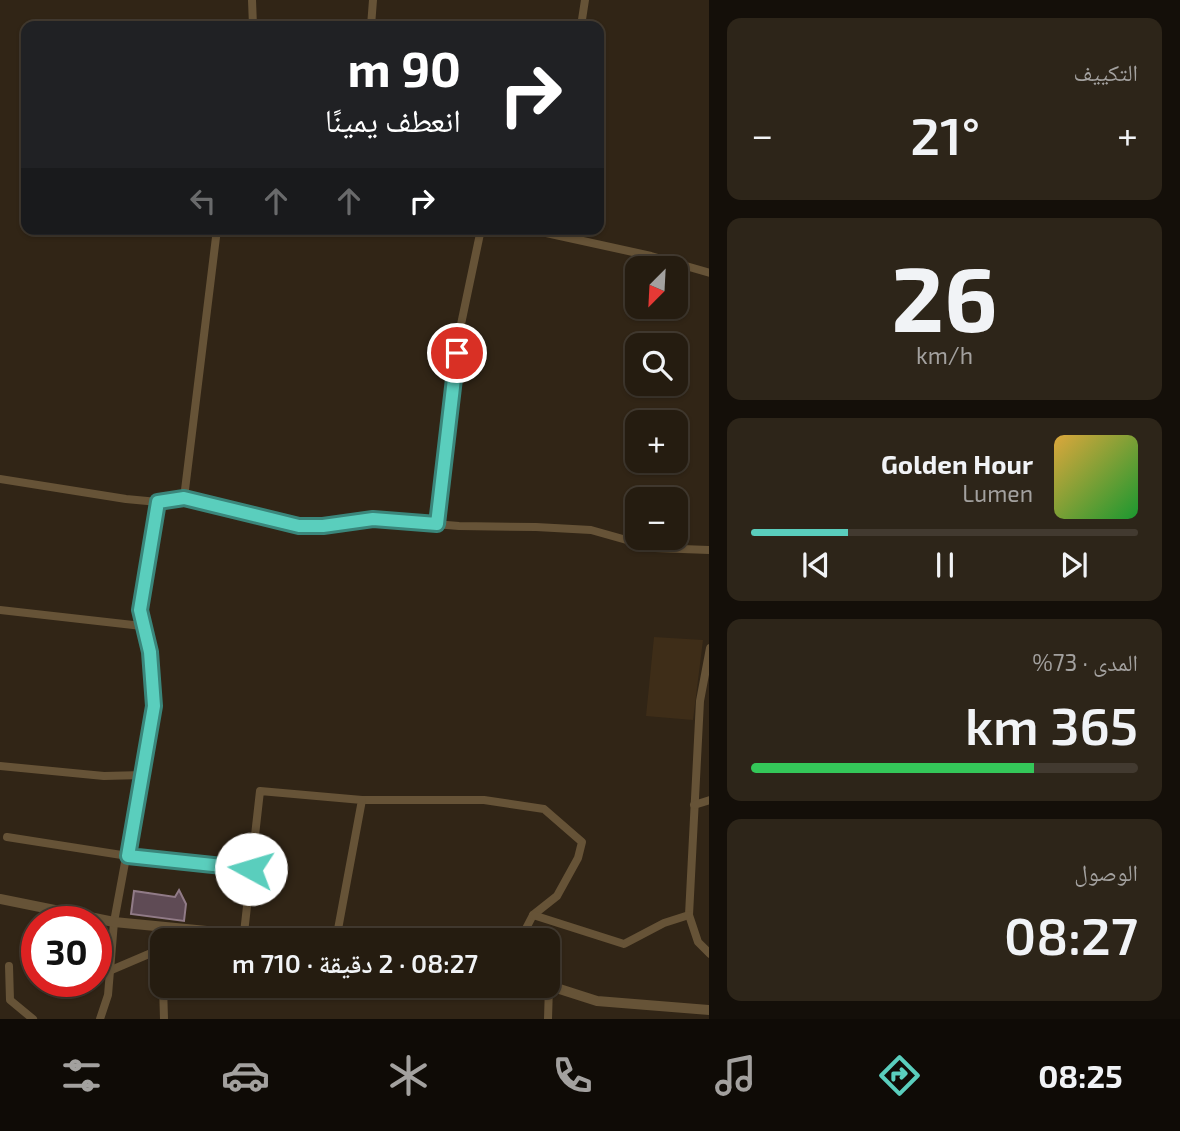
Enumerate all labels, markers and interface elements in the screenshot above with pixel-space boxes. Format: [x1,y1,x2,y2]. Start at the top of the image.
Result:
text: 90 m [347,38,461,97]
icon: right [485,49,576,140]
text: التكييف [1073,58,1138,86]
text: انعطف يمينًا [325,100,461,138]
text: 21° [910,103,980,165]
text: − [751,111,773,157]
text: + [1117,111,1138,157]
icon: left [184,182,222,220]
icon: ahead [257,182,295,220]
icon: ahead [330,182,368,220]
icon: right [403,182,441,220]
text: 26 [891,241,998,350]
north arrow [625,256,688,318]
map controls [625,256,688,550]
pin [427,323,487,383]
button: search [625,333,688,396]
icon: arrive [438,334,476,372]
text: km/h [916,341,973,369]
button: + [625,410,688,473]
text: Golden Hour [881,448,1033,479]
text: Lumen [962,479,1033,507]
button: − [625,487,688,550]
icon: previous [797,546,835,584]
icon: pause [926,546,964,584]
icon: next [1055,546,1093,584]
text: المدى · 73% [1032,648,1138,676]
text: 365 km [965,693,1138,755]
position arrow [214,832,288,906]
text: الوصول [1074,858,1138,886]
text: 08:27 [1004,903,1138,965]
speed limit sign: 30 [21,906,112,997]
text: 08:27 · 2 دقيقة · 710 m [232,947,478,978]
icon: filters [57,1051,106,1100]
icon: car [221,1051,270,1100]
icon: climate [384,1051,433,1100]
icon: phone [548,1051,597,1100]
icon: music [711,1051,760,1100]
icon: directions [875,1051,924,1100]
text: 08:25 [1038,1056,1123,1094]

